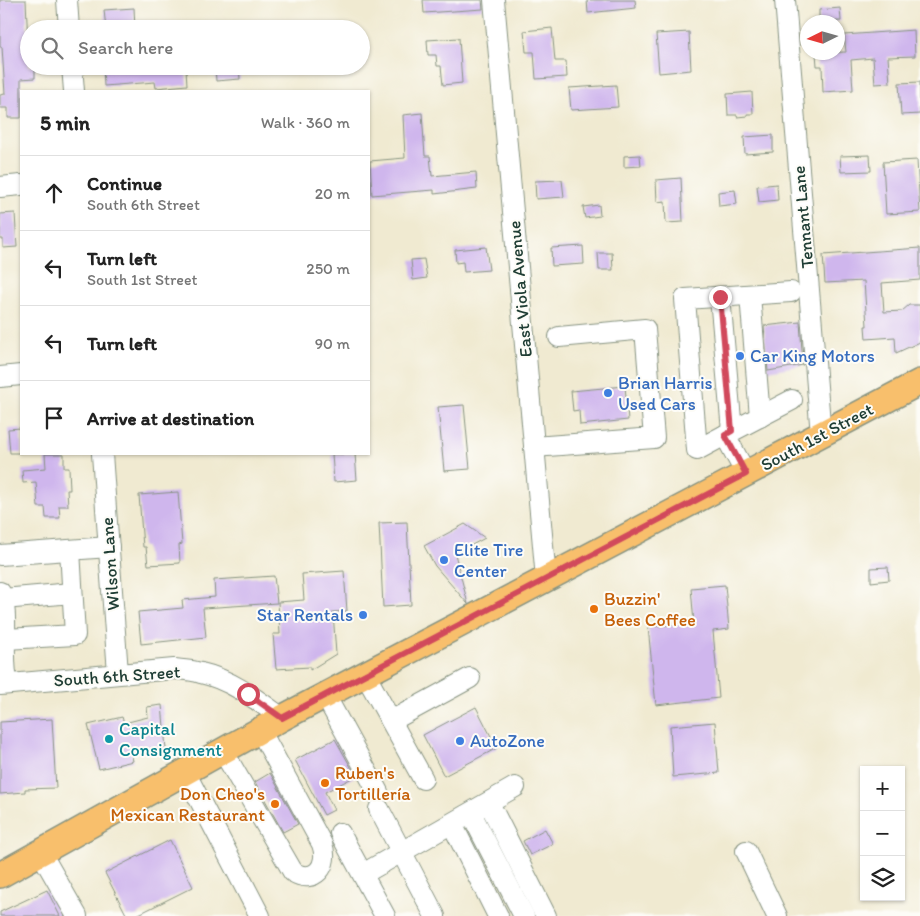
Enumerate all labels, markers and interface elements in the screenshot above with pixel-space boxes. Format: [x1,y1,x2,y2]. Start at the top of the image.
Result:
north arrow [800,15,845,60]
search box [20,20,370,75]
icon: search [38,34,66,62]
text: Search here [78,36,173,59]
text: 5 min [40,110,90,135]
text: Walk · 360 m [261,113,350,132]
street label: Tennant Lane [788,165,818,269]
text: Continue [87,172,162,195]
icon: ahead [40,179,68,207]
text: 20 m [315,184,350,203]
text: South 6th Street [87,195,200,214]
street label: East Viola Avenue [503,220,537,358]
text: Turn left [87,247,157,270]
icon: left [40,254,68,282]
text: 250 m [306,259,350,278]
text: South 1st Street [87,270,198,289]
route end [709,286,732,309]
icon: left [40,329,68,357]
text: Turn left [87,332,157,355]
text: 90 m [315,334,350,353]
place label: Car King Motors [750,345,875,367]
marker: Car King Motors [734,350,746,362]
place label: Brian Harris Used Cars [618,372,713,415]
marker: Brian Harris Used Cars [602,387,614,399]
street label: South 1st Street [757,398,877,476]
icon: arrive [40,404,68,432]
text: Arrive at destination [87,407,254,430]
street label: Wilson Lane [96,516,124,612]
place label: Elite Tire Center [454,539,523,582]
marker: Elite Tire Center [438,554,450,566]
place label: Buzzin' Bees Coffee [604,588,696,631]
marker: Buzzin' Bees Coffee [588,603,600,615]
place label: Star Rentals [257,604,353,626]
marker: Star Rentals [357,609,369,621]
street label: South 6th Street [53,661,181,691]
route start [237,683,260,706]
place label: Capital Consignment [119,718,222,761]
place label: AutoZone [470,730,545,752]
marker: Capital Consignment [103,733,115,745]
marker: AutoZone [454,735,466,747]
place label: Ruben's Tortillería [335,762,411,805]
map controls [860,766,905,901]
button: + [860,766,905,811]
marker: Ruben's Tortillería [319,777,331,789]
place label: Don Cheo's Mexican Restaurant [111,783,265,826]
marker: Don Cheo's Mexican Restaurant [269,798,281,810]
button: − [860,811,905,856]
button: layers [860,856,905,901]

